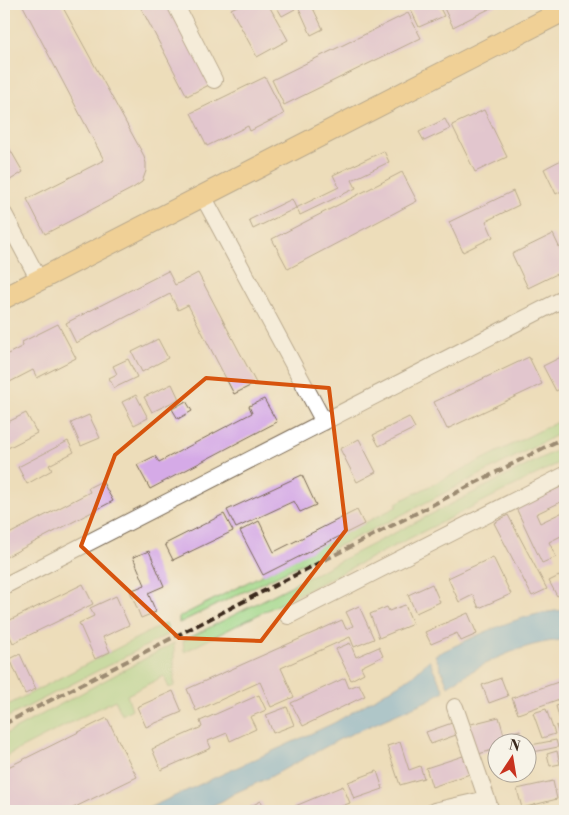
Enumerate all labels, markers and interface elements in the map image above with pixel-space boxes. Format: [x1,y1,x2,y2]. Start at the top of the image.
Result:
north arrow [486,732,536,782]
text: N [507,736,522,756]

